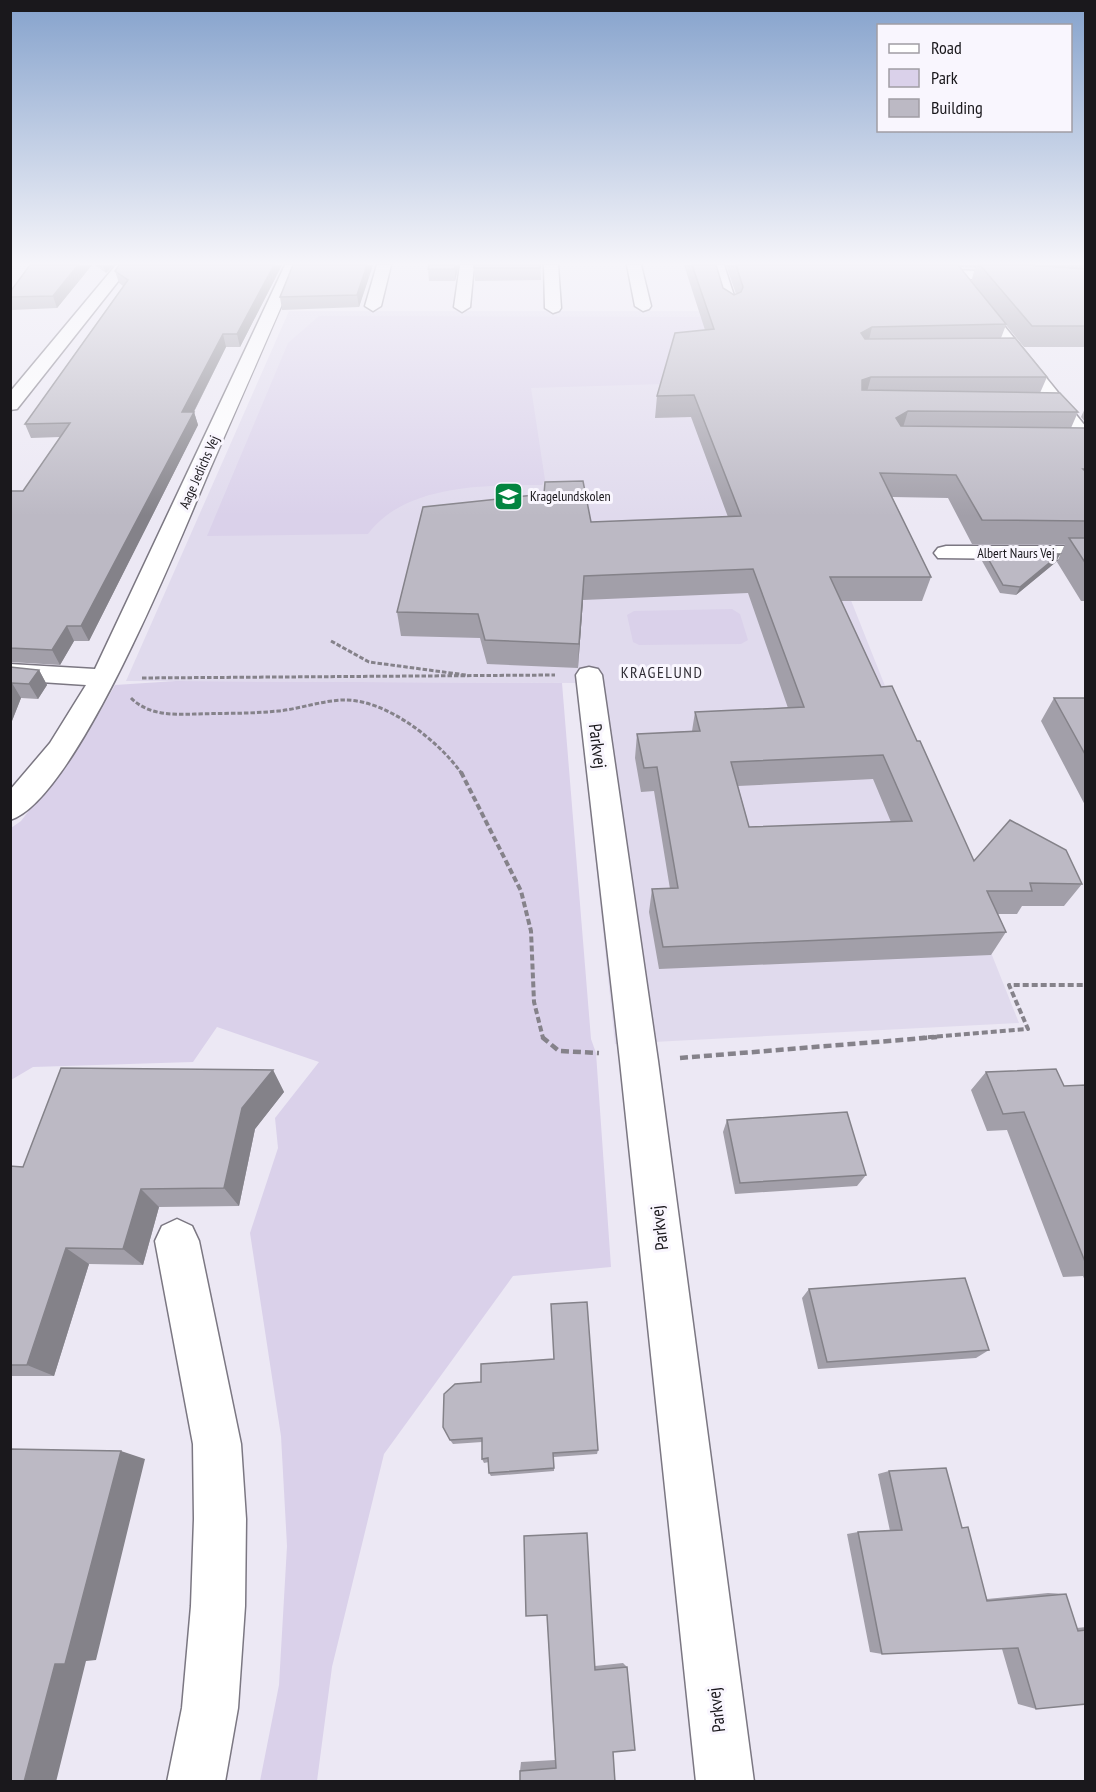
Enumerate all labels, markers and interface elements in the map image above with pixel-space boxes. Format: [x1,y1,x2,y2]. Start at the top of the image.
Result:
legend [877,24,1072,132]
text: Road [931,36,962,59]
text: Park [931,66,958,89]
text: Building [931,96,983,119]
street label: Aage Jedichs Vej [175,433,223,511]
school or university icon: Kragelundskolen [493,480,525,512]
place label: Kragelundskolen [530,487,611,505]
street label: Albert Naurs Vej [977,544,1055,562]
district label: KRAGELUND [621,662,703,682]
street label: Parkvej [584,722,612,770]
street label: Parkvej [645,1204,673,1252]
street label: Parkvej [702,1686,730,1734]

